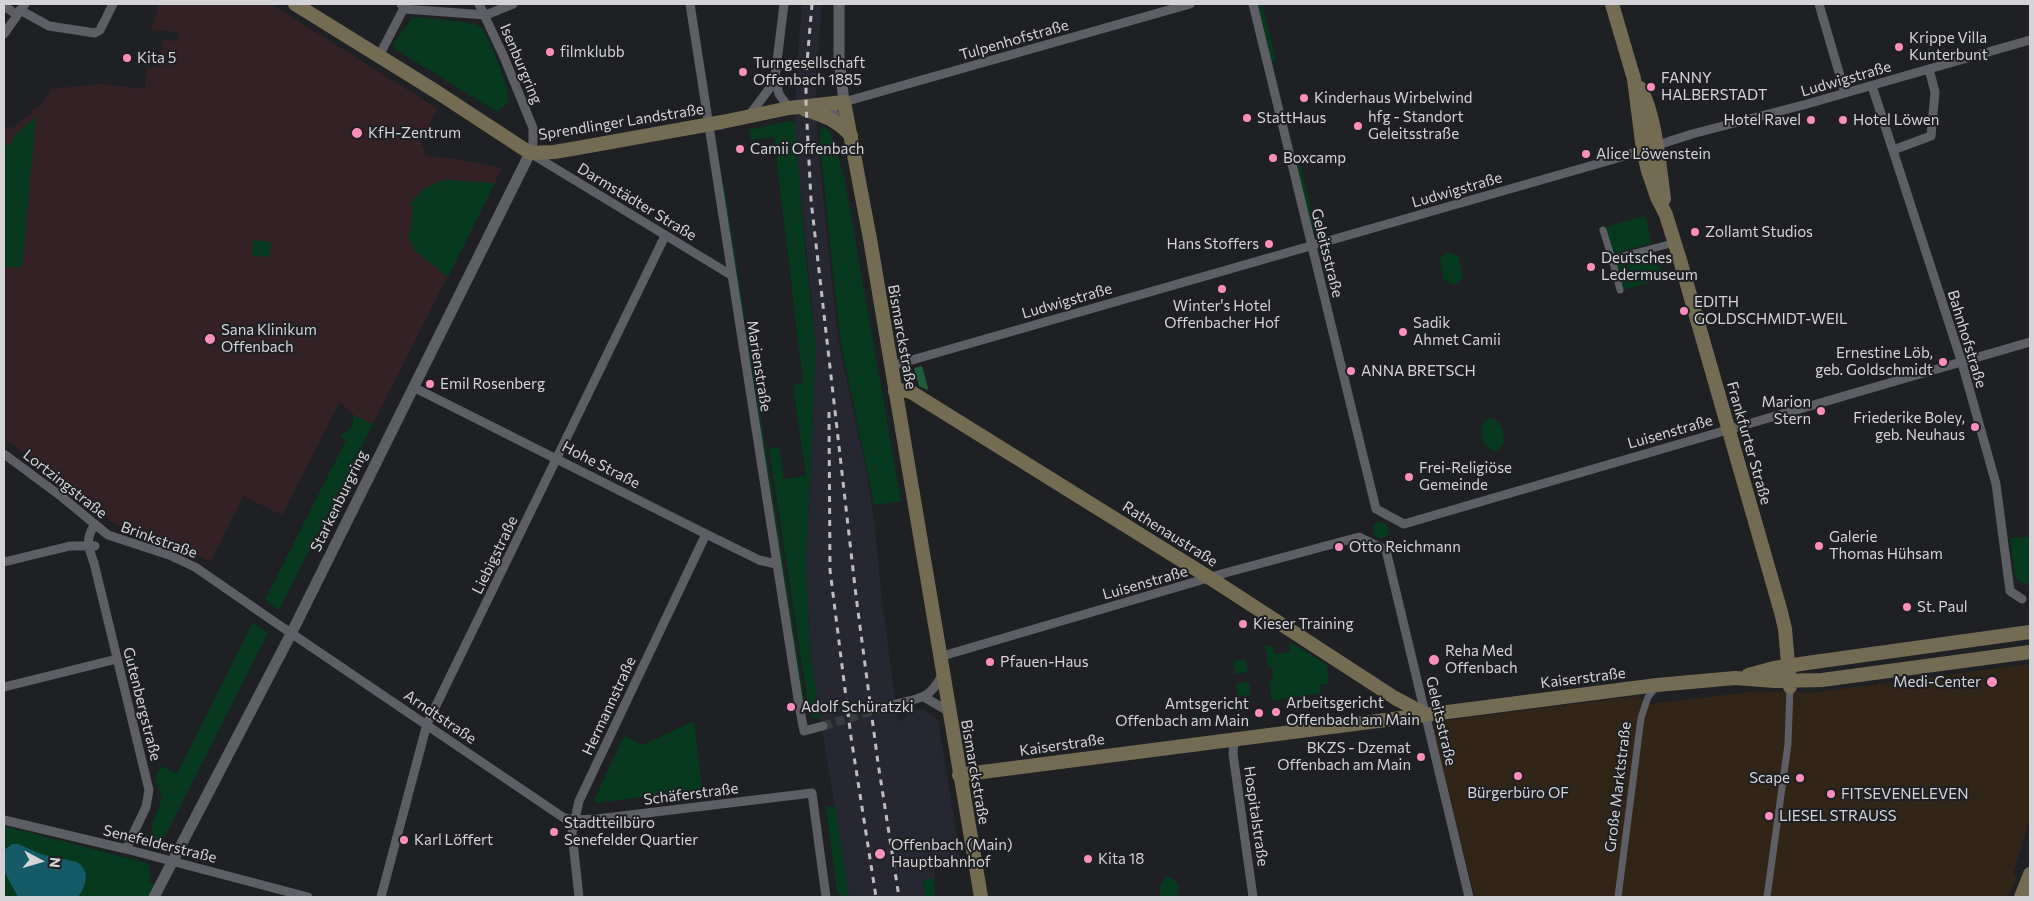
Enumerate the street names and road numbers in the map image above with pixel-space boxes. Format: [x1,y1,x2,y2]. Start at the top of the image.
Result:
street label: Tulpenhofstraße [957,16,1071,64]
street label: Isenburgring [496,21,546,107]
street label: Ludwigstraße [1799,57,1893,101]
street label: Sprendlinger Landstraße [537,100,705,144]
street label: Darmstädter Straße [574,159,700,245]
street label: Ludwigstraße [1410,168,1504,212]
street label: Geleitsstraße [1307,207,1347,299]
street label: Ludwigstraße [1020,279,1114,323]
street label: Bismarckstraße [884,283,920,391]
street label: Bahnhofstraße [1944,288,1990,390]
street label: Marienstraße [743,319,775,413]
street label: Frankfurter Straße [1723,379,1775,507]
street label: Luisenstraße [1625,411,1715,453]
street label: Hohe Straße [559,438,643,492]
street label: Lortzingstraße [20,446,110,522]
street label: Starkenburgring [307,447,371,555]
street label: Rathenaustraße [1119,497,1221,571]
street label: Liebigstraße [468,513,522,597]
street label: Brinkstraße [118,518,200,562]
street label: Luisenstraße [1100,562,1190,604]
street label: Gutenbergstraße [119,645,165,763]
street label: Hermannstraße [578,654,640,758]
street label: Kaiserstraße [1539,664,1627,692]
street label: Geleitsstraße [1422,675,1460,767]
street label: Arndtstraße [400,686,480,748]
street label: Bismarckstraße [957,718,993,826]
street label: Große Marktstraße [1601,721,1635,853]
street label: Kaiserstraße [1018,730,1106,760]
street label: Hospitalstraße [1240,765,1272,867]
street label: Schäferstraße [643,779,739,809]
street label: Senefelderstraße [101,821,219,867]

